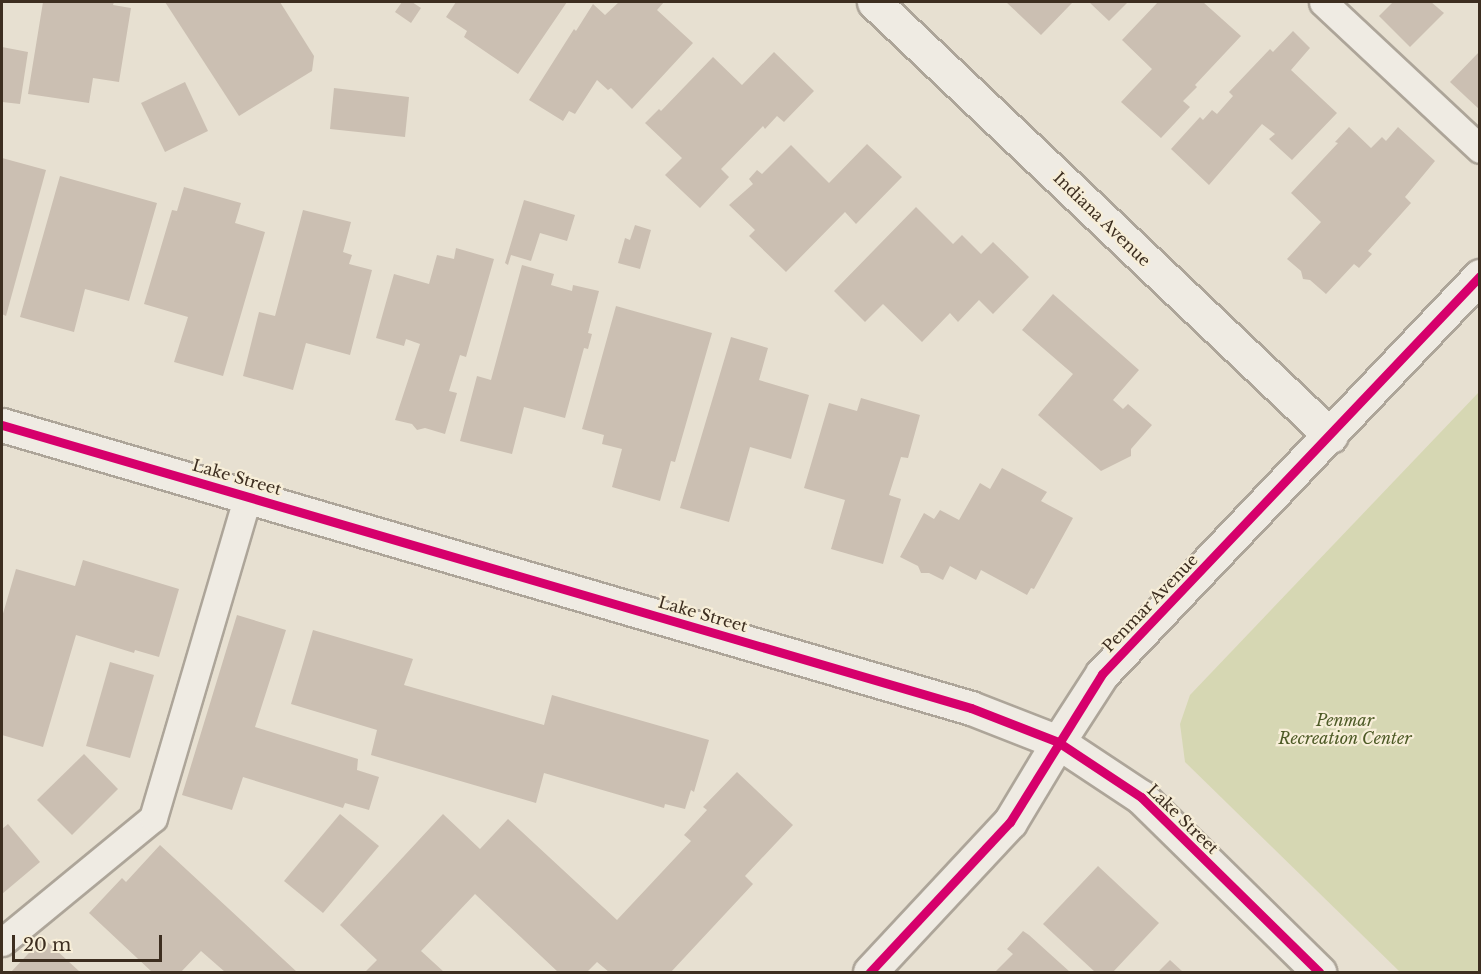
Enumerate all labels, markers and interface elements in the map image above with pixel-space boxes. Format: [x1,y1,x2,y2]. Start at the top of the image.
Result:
street label: Indiana Avenue [1049,168,1155,270]
street label: Lake Street [190,455,284,499]
street label: Penmar Avenue [1098,550,1202,656]
street label: Lake Street [656,592,750,636]
park label: Penmar Recreation Center [1278,710,1412,748]
street label: Lake Street [1143,780,1223,858]
scale bar [15,923,165,961]
text: 20 m [23,934,71,956]

